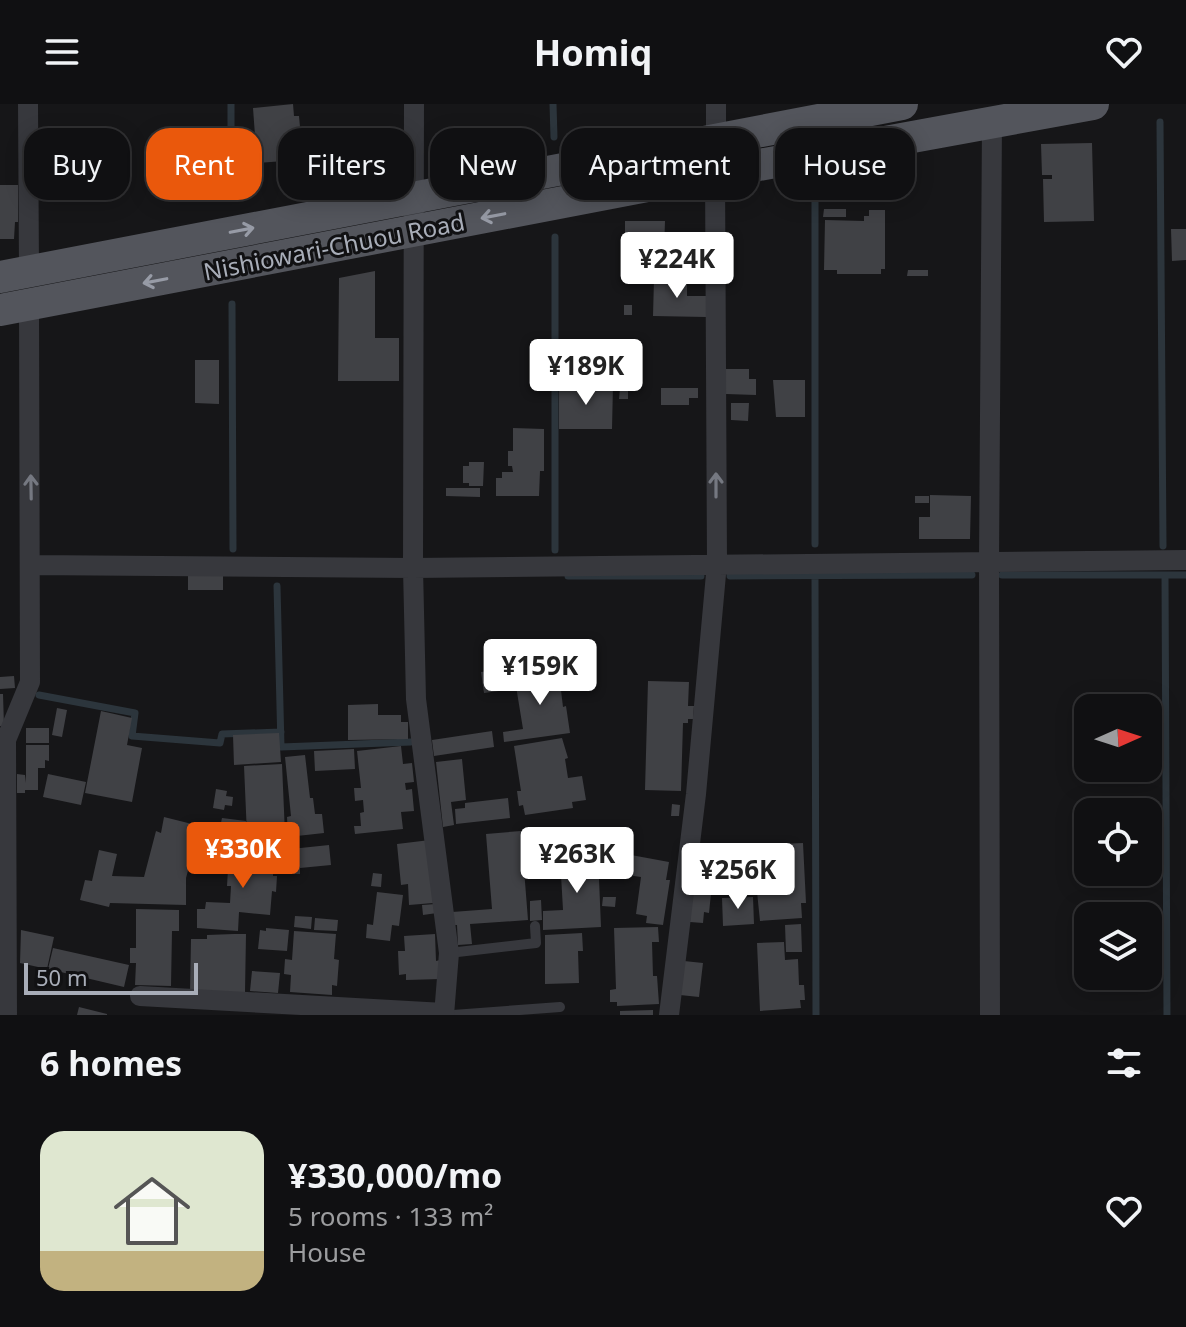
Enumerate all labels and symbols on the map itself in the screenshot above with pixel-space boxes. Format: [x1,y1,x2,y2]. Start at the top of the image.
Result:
street label: Nishiowari-Chuou Road [201,204,467,288]
one-way arrow [481,209,506,224]
one-way arrow [228,222,254,237]
pin: ¥224K [621,232,733,300]
one-way arrow [143,274,169,289]
pin: ¥189K [530,339,642,407]
one-way arrow [708,472,724,499]
one-way arrow [23,474,39,501]
pin: ¥159K [484,639,596,707]
north arrow [1074,694,1162,782]
pin: ¥330K [187,822,299,890]
pin: ¥263K [521,827,633,895]
pin: ¥256K [682,843,794,911]
scale bar [24,959,198,995]

